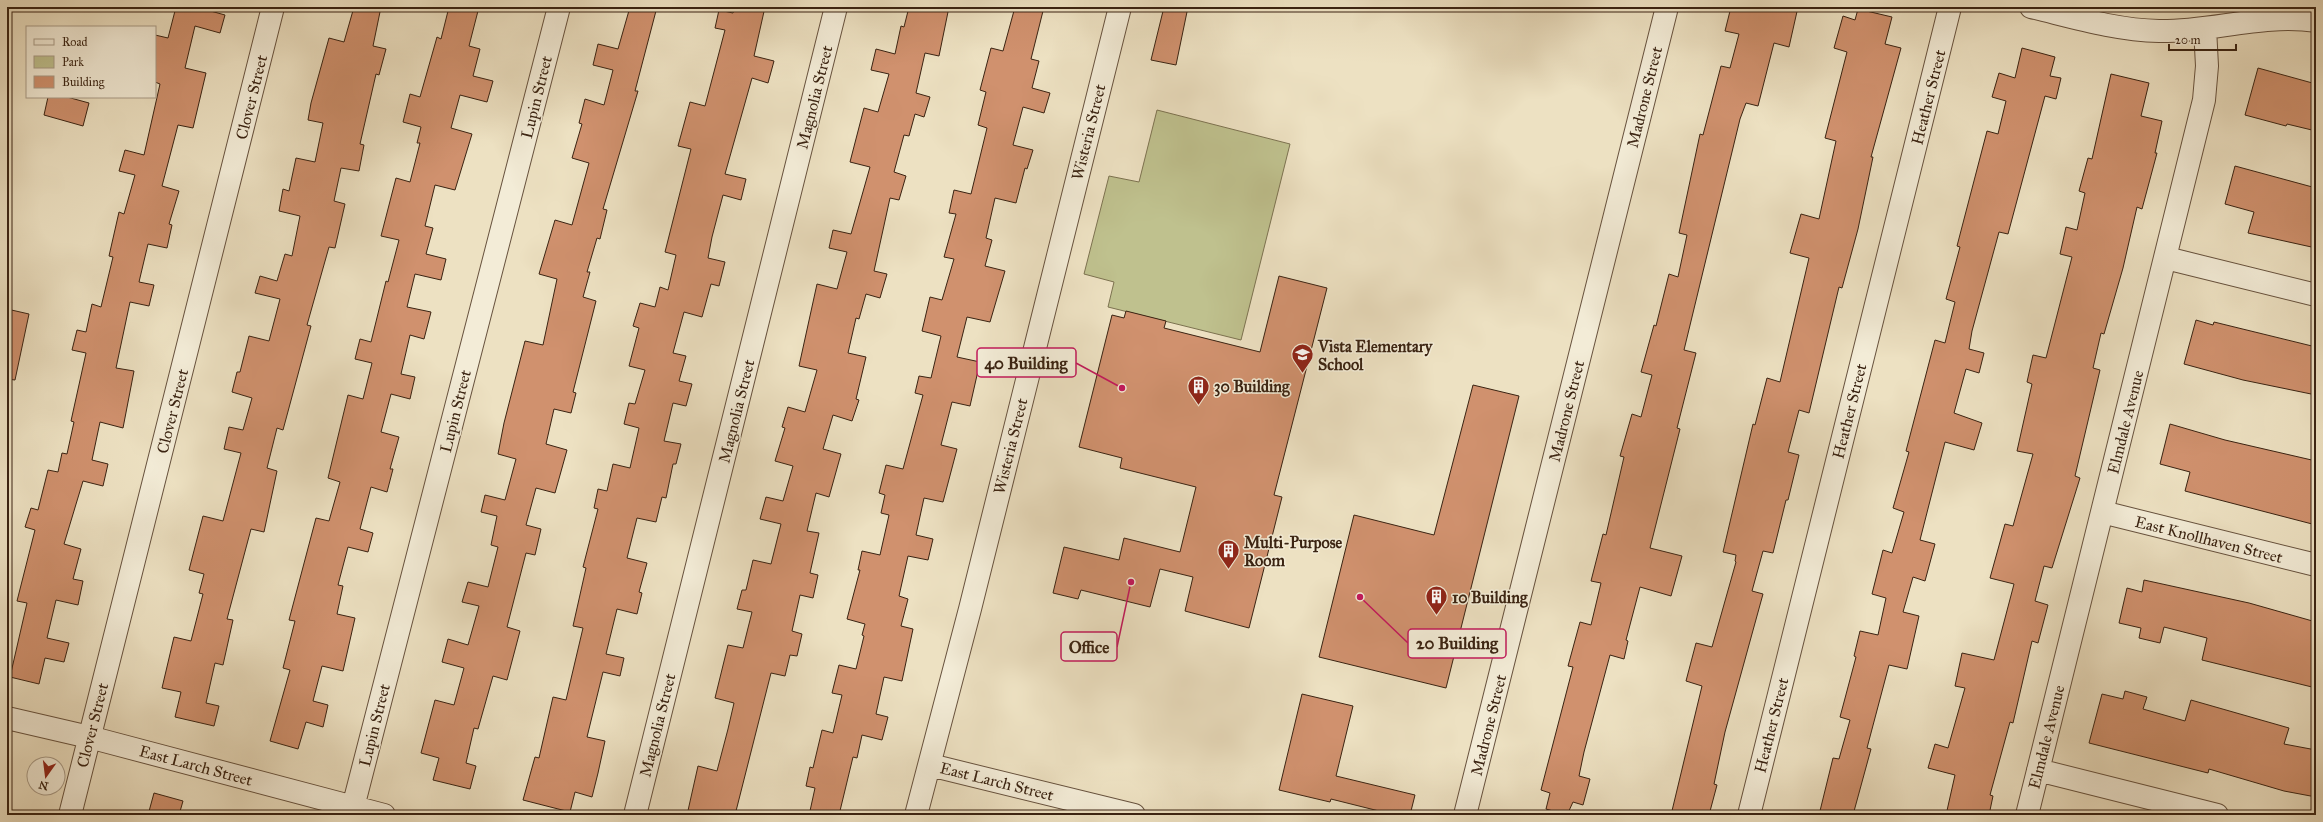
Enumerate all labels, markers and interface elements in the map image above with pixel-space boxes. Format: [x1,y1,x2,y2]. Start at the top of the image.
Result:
legend [26,26,156,98]
scale bar [2169,26,2236,52]
text: 20 m [2175,33,2201,47]
text: Road [62,35,88,49]
street label: Magnolia Street [792,43,838,151]
street label: Madrone Street [1623,44,1666,150]
street label: Heather Street [1907,47,1950,147]
street label: Clover Street [232,53,271,141]
street label: Lupin Street [517,53,556,140]
text: Park [62,55,84,69]
text: Building [62,75,105,90]
street label: Wisteria Street [1067,82,1110,182]
place label: Vista Elementary School [1317,337,1434,374]
school or university icon: Vista Elementary School [1289,342,1315,375]
callout: 40 Building [977,348,1076,377]
text: 40 Building [985,353,1069,374]
street label: Magnolia Street [714,357,760,465]
street label: Madrone Street [1545,358,1588,464]
street label: Heather Street [1828,361,1871,461]
street label: Clover Street [153,367,192,455]
street label: Lupin Street [436,367,475,454]
street label: Elmdale Avenue [2103,368,2148,476]
building icon: 30 Building [1185,373,1211,406]
place label: 30 Building [1214,377,1290,397]
street label: Wisteria Street [989,396,1032,496]
street label: East Knollhaven Street [2133,512,2285,567]
place label: Multi-Purpose Room [1244,533,1342,570]
building icon: Multi-Purpose Room [1216,538,1242,571]
building icon: 10 Building [1424,584,1450,617]
place label: 10 Building [1452,588,1528,608]
callout: 20 Building [1408,629,1506,658]
callout: Office [1061,632,1117,661]
text: 20 Building [1416,633,1499,654]
text: Office [1069,637,1109,658]
street label: Magnolia Street [635,671,681,779]
street label: Madrone Street [1467,672,1510,778]
street label: Heather Street [1750,675,1793,775]
street label: Clover Street [73,681,112,769]
street label: Lupin Street [355,681,394,768]
street label: Elmdale Avenue [2024,683,2069,791]
street label: East Larch Street [137,741,255,790]
north arrow [26,756,66,796]
street label: East Larch Street [938,758,1056,805]
text: N [37,778,50,793]

